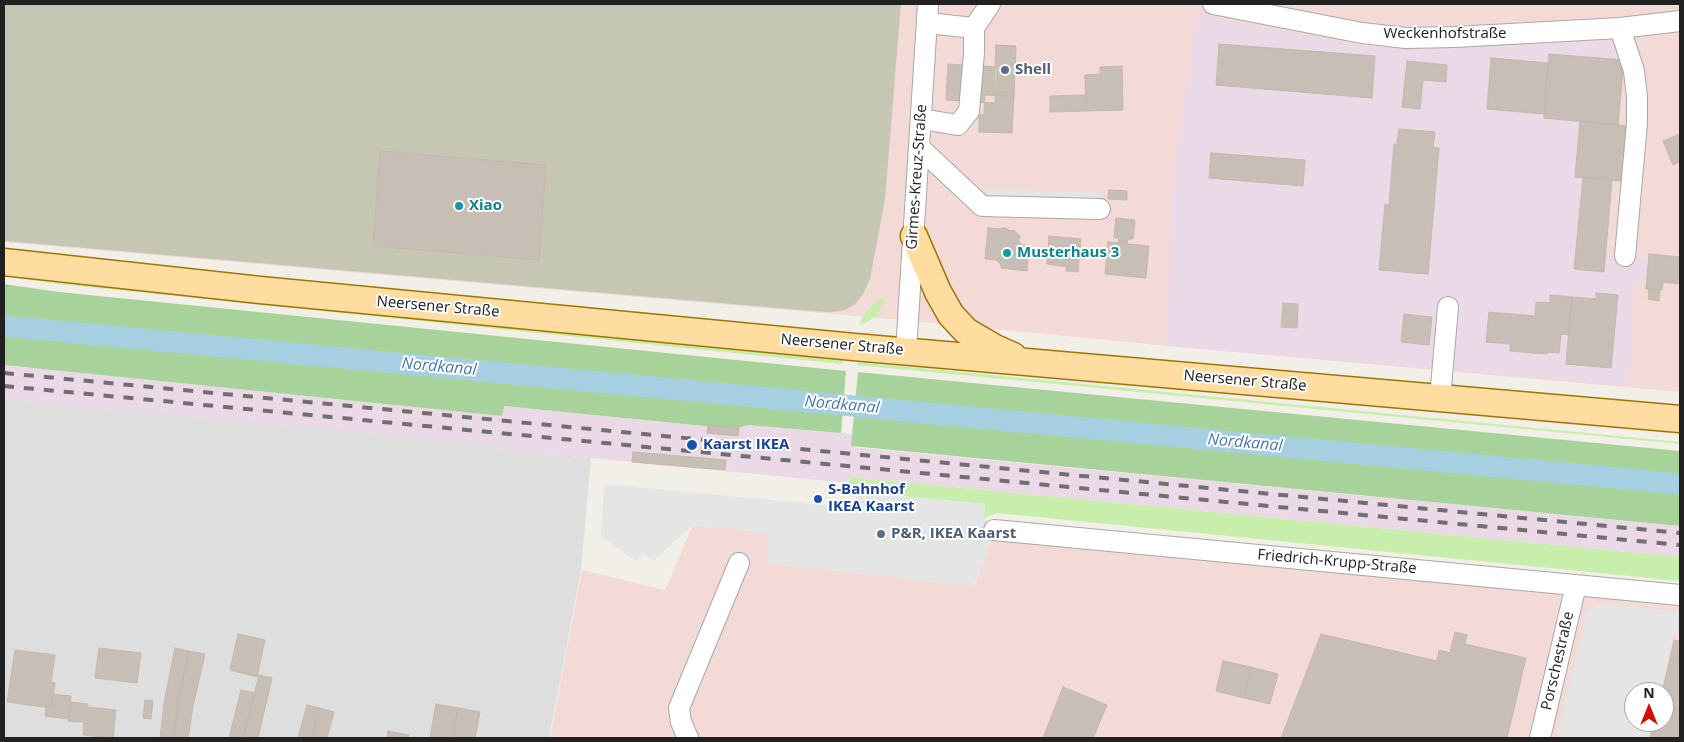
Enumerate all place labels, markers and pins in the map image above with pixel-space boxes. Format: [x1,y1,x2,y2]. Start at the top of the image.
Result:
place label: Shell [1015,61,1051,79]
marker: Shell [999,64,1011,76]
place label: Xiao [469,197,502,215]
marker: Xiao [453,200,465,212]
place label: Musterhaus 3 [1017,244,1119,262]
marker: Musterhaus 3 [1001,247,1013,259]
place label: Kaarst IKEA [703,436,789,454]
marker: Kaarst IKEA [685,438,699,452]
place label: S-Bahnhof IKEA Kaarst [828,481,914,516]
marker: S-Bahnhof IKEA Kaarst [812,493,824,505]
place label: P&R, IKEA Kaarst [891,525,1016,543]
marker: P&R, IKEA Kaarst [875,528,887,540]

